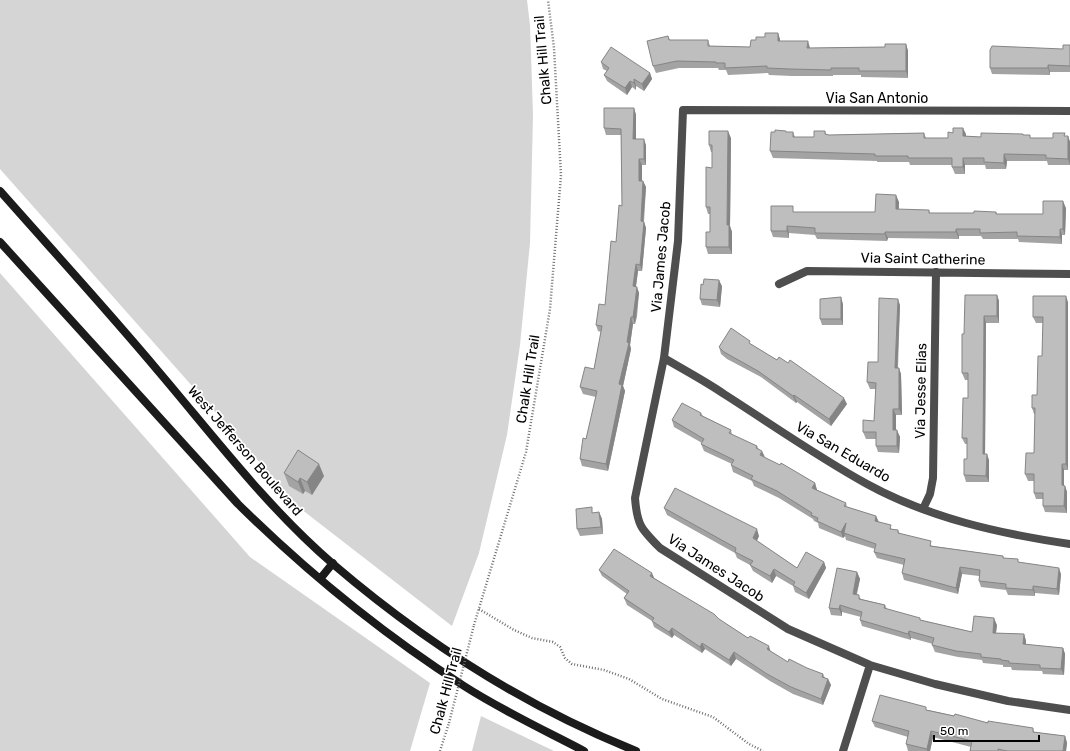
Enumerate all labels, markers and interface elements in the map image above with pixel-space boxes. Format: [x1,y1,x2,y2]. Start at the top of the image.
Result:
street label: Chalk Hill Trail [531,15,555,105]
street label: Via San Antonio [826,90,928,107]
street label: Via James Jacob [648,201,674,313]
street label: Via Saint Catherine [861,249,986,269]
street label: Chalk Hill Trail [513,333,543,425]
street label: Via Jesse Elias [912,343,930,439]
street label: West Jefferson Boulevard [184,382,306,520]
street label: Via San Eduardo [793,418,893,486]
street label: Via James Jacob [665,530,767,606]
street label: Chalk Hill Trail [426,646,466,736]
scale bar [934,717,1039,743]
text: 50 m [940,724,968,738]

